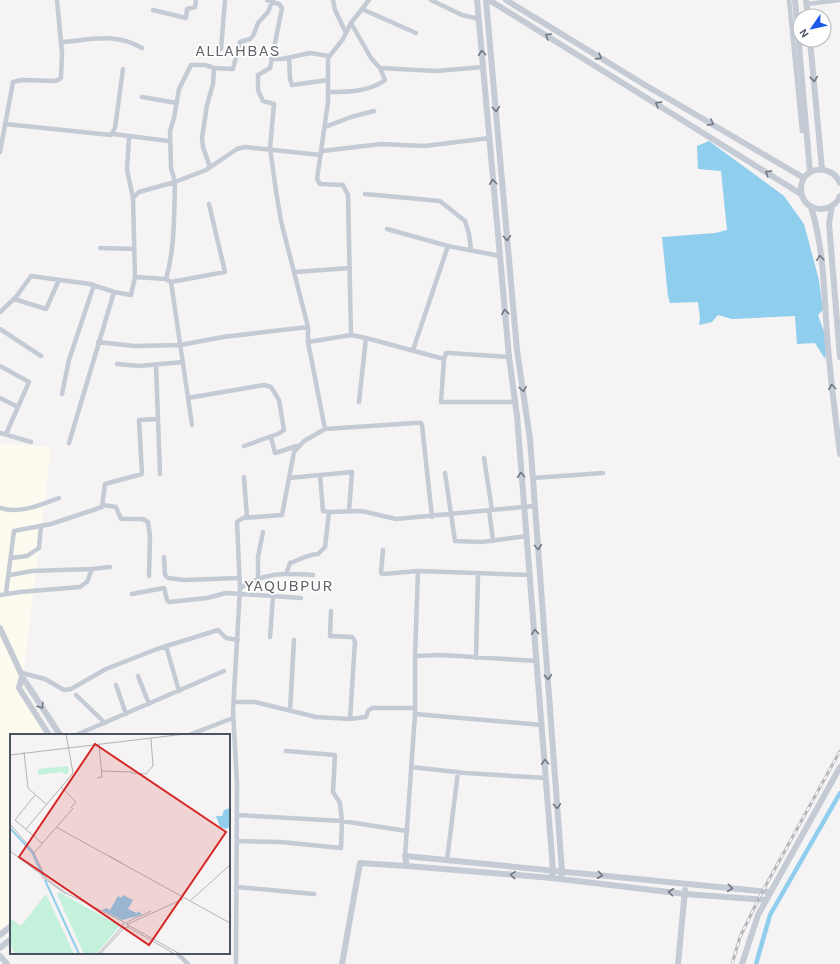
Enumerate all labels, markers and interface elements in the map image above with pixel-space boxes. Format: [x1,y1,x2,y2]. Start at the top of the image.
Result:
north arrow [792,8,832,48]
text: N [797,26,812,40]
one-way arrow [545,33,552,41]
district label: ALLAHBAS [195,40,281,60]
one-way arrow [477,50,486,56]
one-way arrow [595,52,602,59]
one-way arrow [810,76,819,82]
one-way arrow [655,102,662,109]
one-way arrow [492,105,501,112]
one-way arrow [707,119,714,126]
one-way arrow [765,171,772,178]
one-way arrow [489,179,498,185]
one-way arrow [503,235,512,241]
one-way arrow [816,255,825,261]
one-way arrow [500,309,509,315]
one-way arrow [828,384,837,390]
one-way arrow [518,386,527,392]
one-way arrow [517,472,526,478]
one-way arrow [533,544,542,550]
district label: YAQUBPUR [244,575,334,595]
one-way arrow [530,629,539,635]
one-way arrow [544,674,553,680]
one-way arrow [36,702,44,709]
inset map [10,734,230,954]
one-way arrow [540,759,549,765]
one-way arrow [553,803,562,809]
one-way arrow [510,870,516,879]
one-way arrow [597,870,603,879]
one-way arrow [727,884,733,893]
one-way arrow [668,888,674,897]

